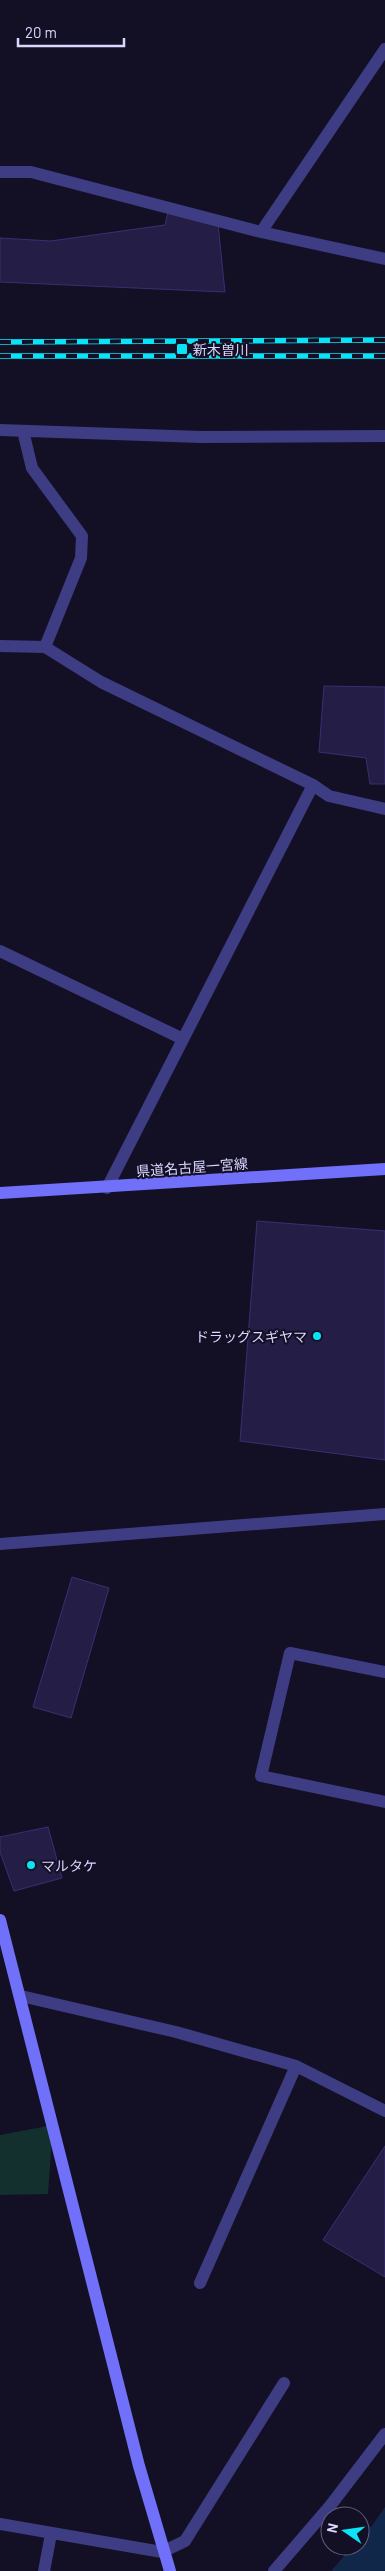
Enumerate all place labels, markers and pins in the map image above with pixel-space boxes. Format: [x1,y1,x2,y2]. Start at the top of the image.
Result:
place label: 新木曽川 [193,341,249,358]
marker: 新木曽川 [175,342,189,356]
place label: ドラッグスギヤマ [195,1328,307,1345]
marker: ドラッグスギヤマ [311,1330,323,1342]
place label: マルタケ [41,1857,97,1874]
marker: マルタケ [25,1859,37,1871]

